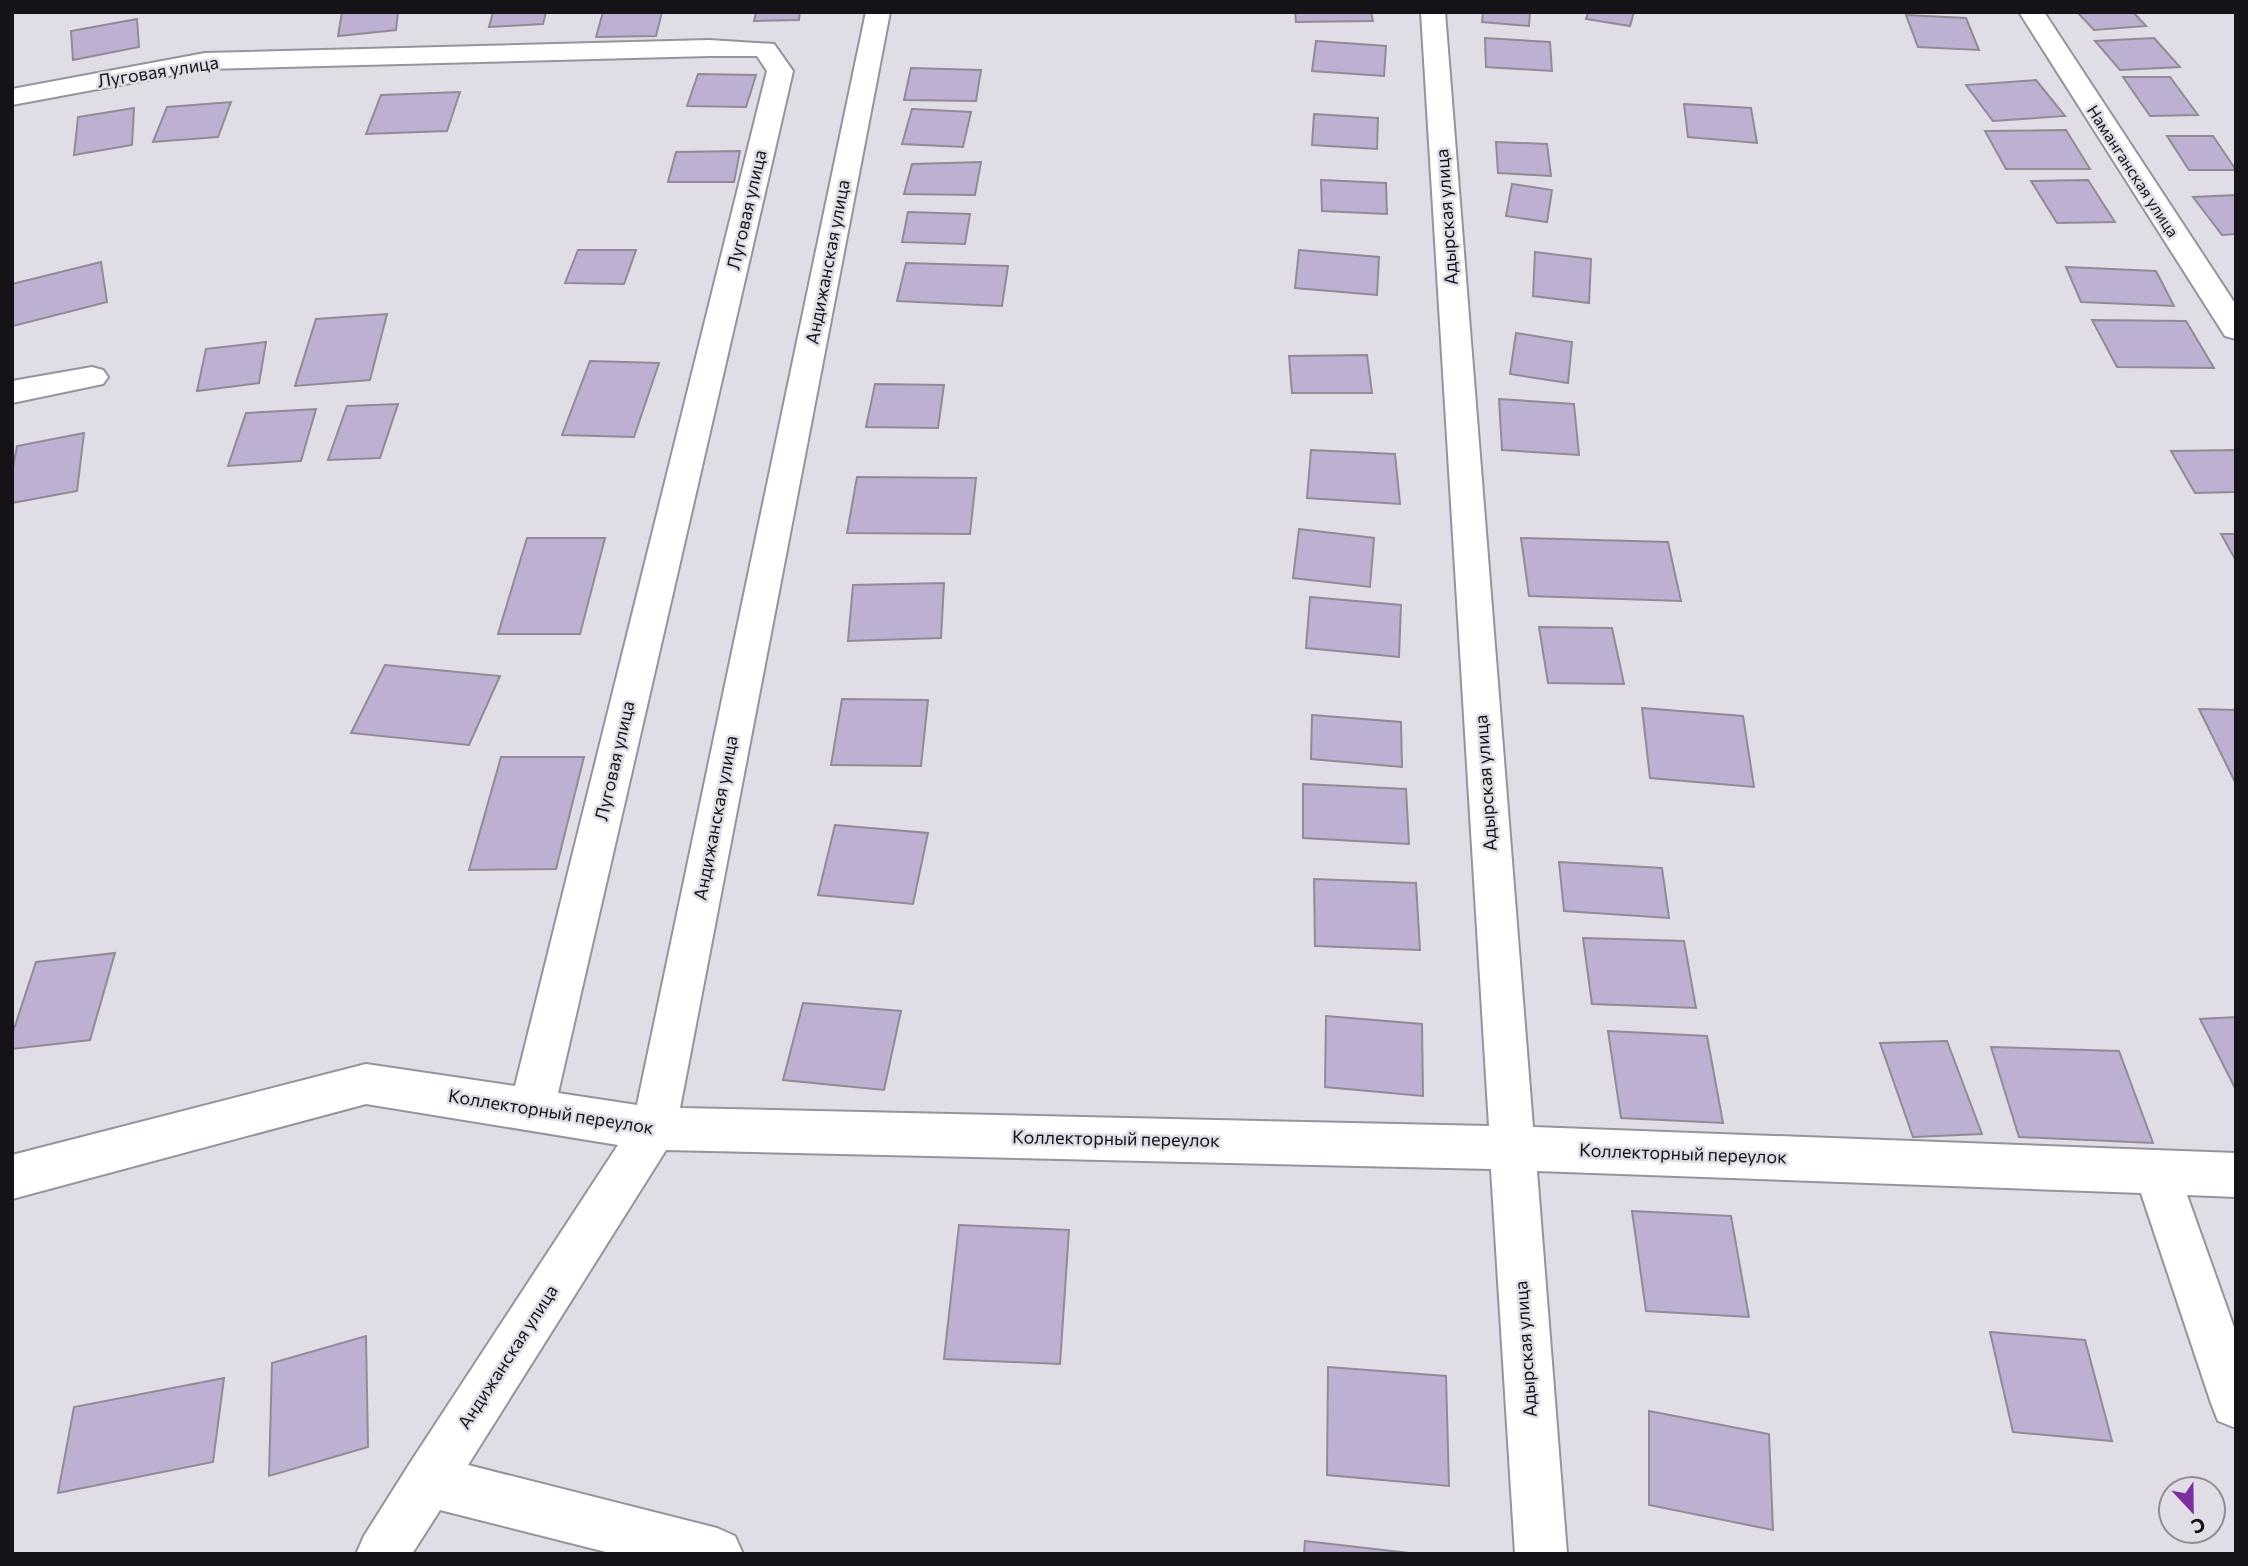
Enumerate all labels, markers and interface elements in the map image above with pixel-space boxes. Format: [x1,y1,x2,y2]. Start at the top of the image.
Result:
street label: Луговая улица [96,51,220,91]
street label: Наманганская улица [2084,101,2183,240]
street label: Луговая улица [722,148,771,272]
street label: Адырская улица [1430,148,1462,286]
street label: Андижанская улица [800,178,854,346]
street label: Луговая улица [590,699,639,823]
street label: Адырская улица [1469,714,1501,852]
street label: Андижанская улица [688,734,742,902]
street label: Коллекторный переулок [447,1084,656,1138]
street label: Коллекторный переулок [1012,1125,1220,1151]
street label: Коллекторный переулок [1579,1138,1788,1168]
street label: Андижанская улица [452,1280,562,1433]
street label: Адырская улица [1509,1280,1541,1418]
north arrow [2157,1475,2227,1545]
text: С [2188,1513,2209,1539]

